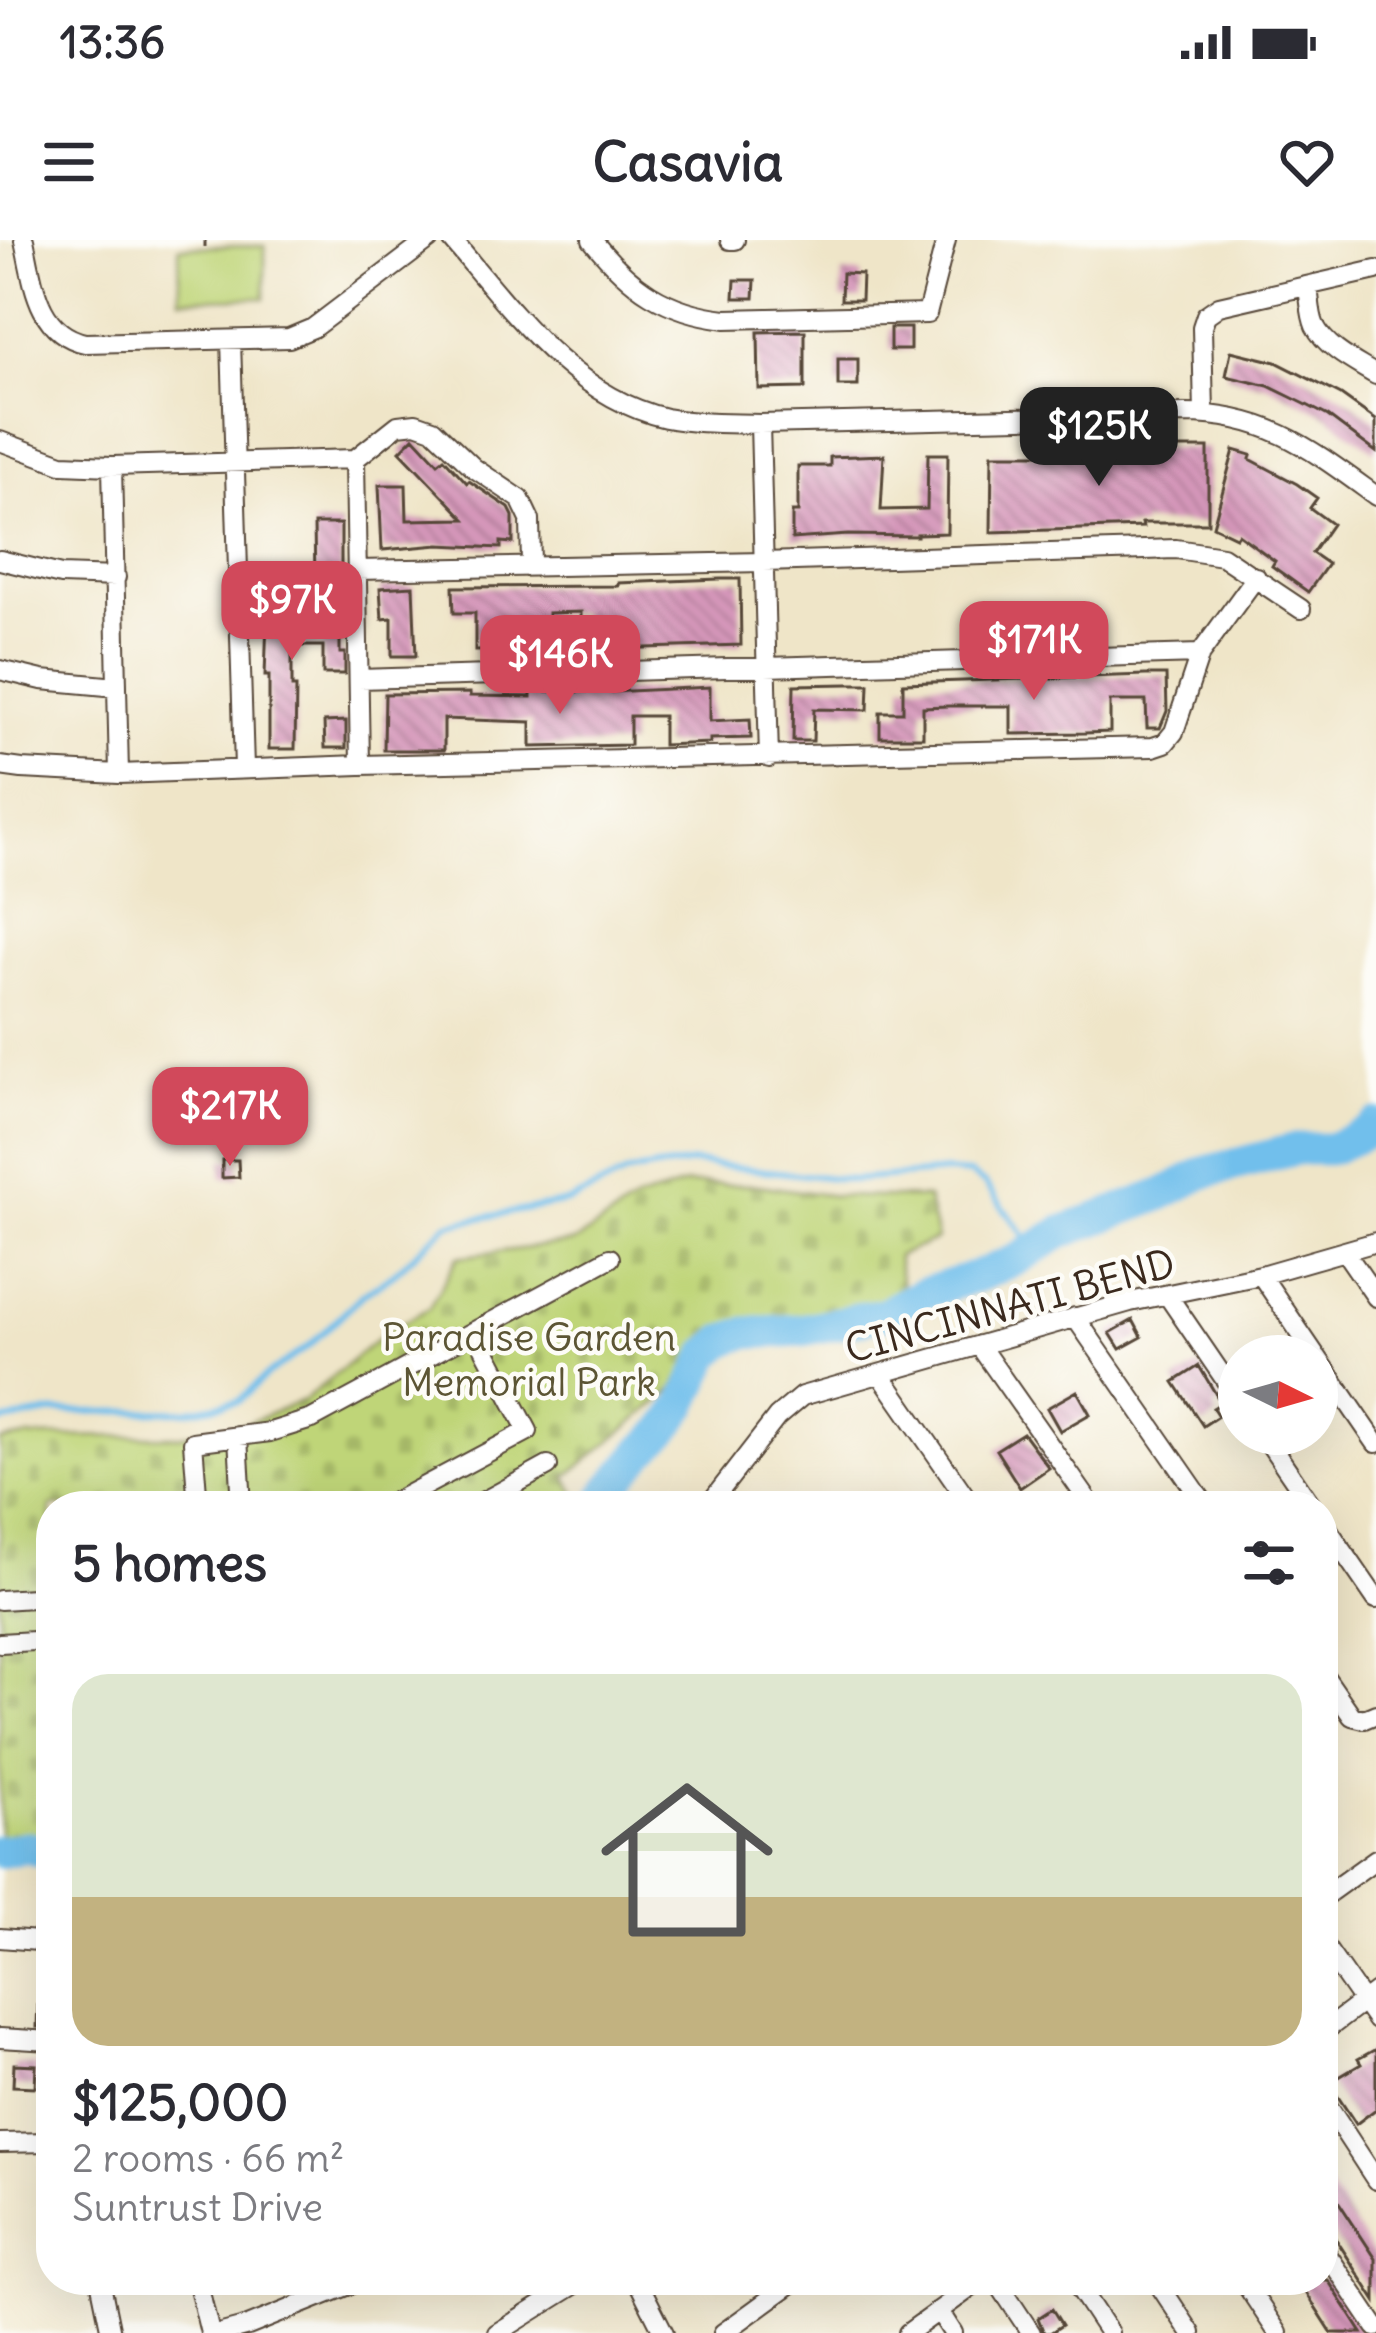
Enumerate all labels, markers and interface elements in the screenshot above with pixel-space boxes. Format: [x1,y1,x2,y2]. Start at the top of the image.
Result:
text: 13:36 [60,14,165,70]
text: Casavia [593,128,783,196]
icon: menu [36,129,102,195]
icon: heart [1274,129,1340,195]
pin: $125K [1015,387,1183,489]
text: $125K [1047,401,1151,450]
pin: $97K [221,561,363,663]
text: $97K [248,575,336,624]
pin: $171K [950,601,1118,703]
pin: $146K [476,615,644,717]
text: $171K [986,615,1082,664]
text: $146K [507,629,613,678]
pin: $217K [146,1067,314,1169]
text: $217K [179,1081,281,1130]
street label: CINCINNATI BEND [840,1238,1180,1374]
park label: Paradise Garden Memorial Park [382,1313,676,1407]
north arrow [1218,1335,1338,1455]
map controls [1218,1335,1338,1455]
icon: filters [1236,1530,1302,1596]
text: 5 homes [72,1531,267,1595]
icon: home [579,1752,795,1968]
text: $125,000 [72,2070,288,2134]
text: 2 rooms · 66 m² [72,2134,344,2183]
text: Suntrust Drive [72,2183,323,2232]

